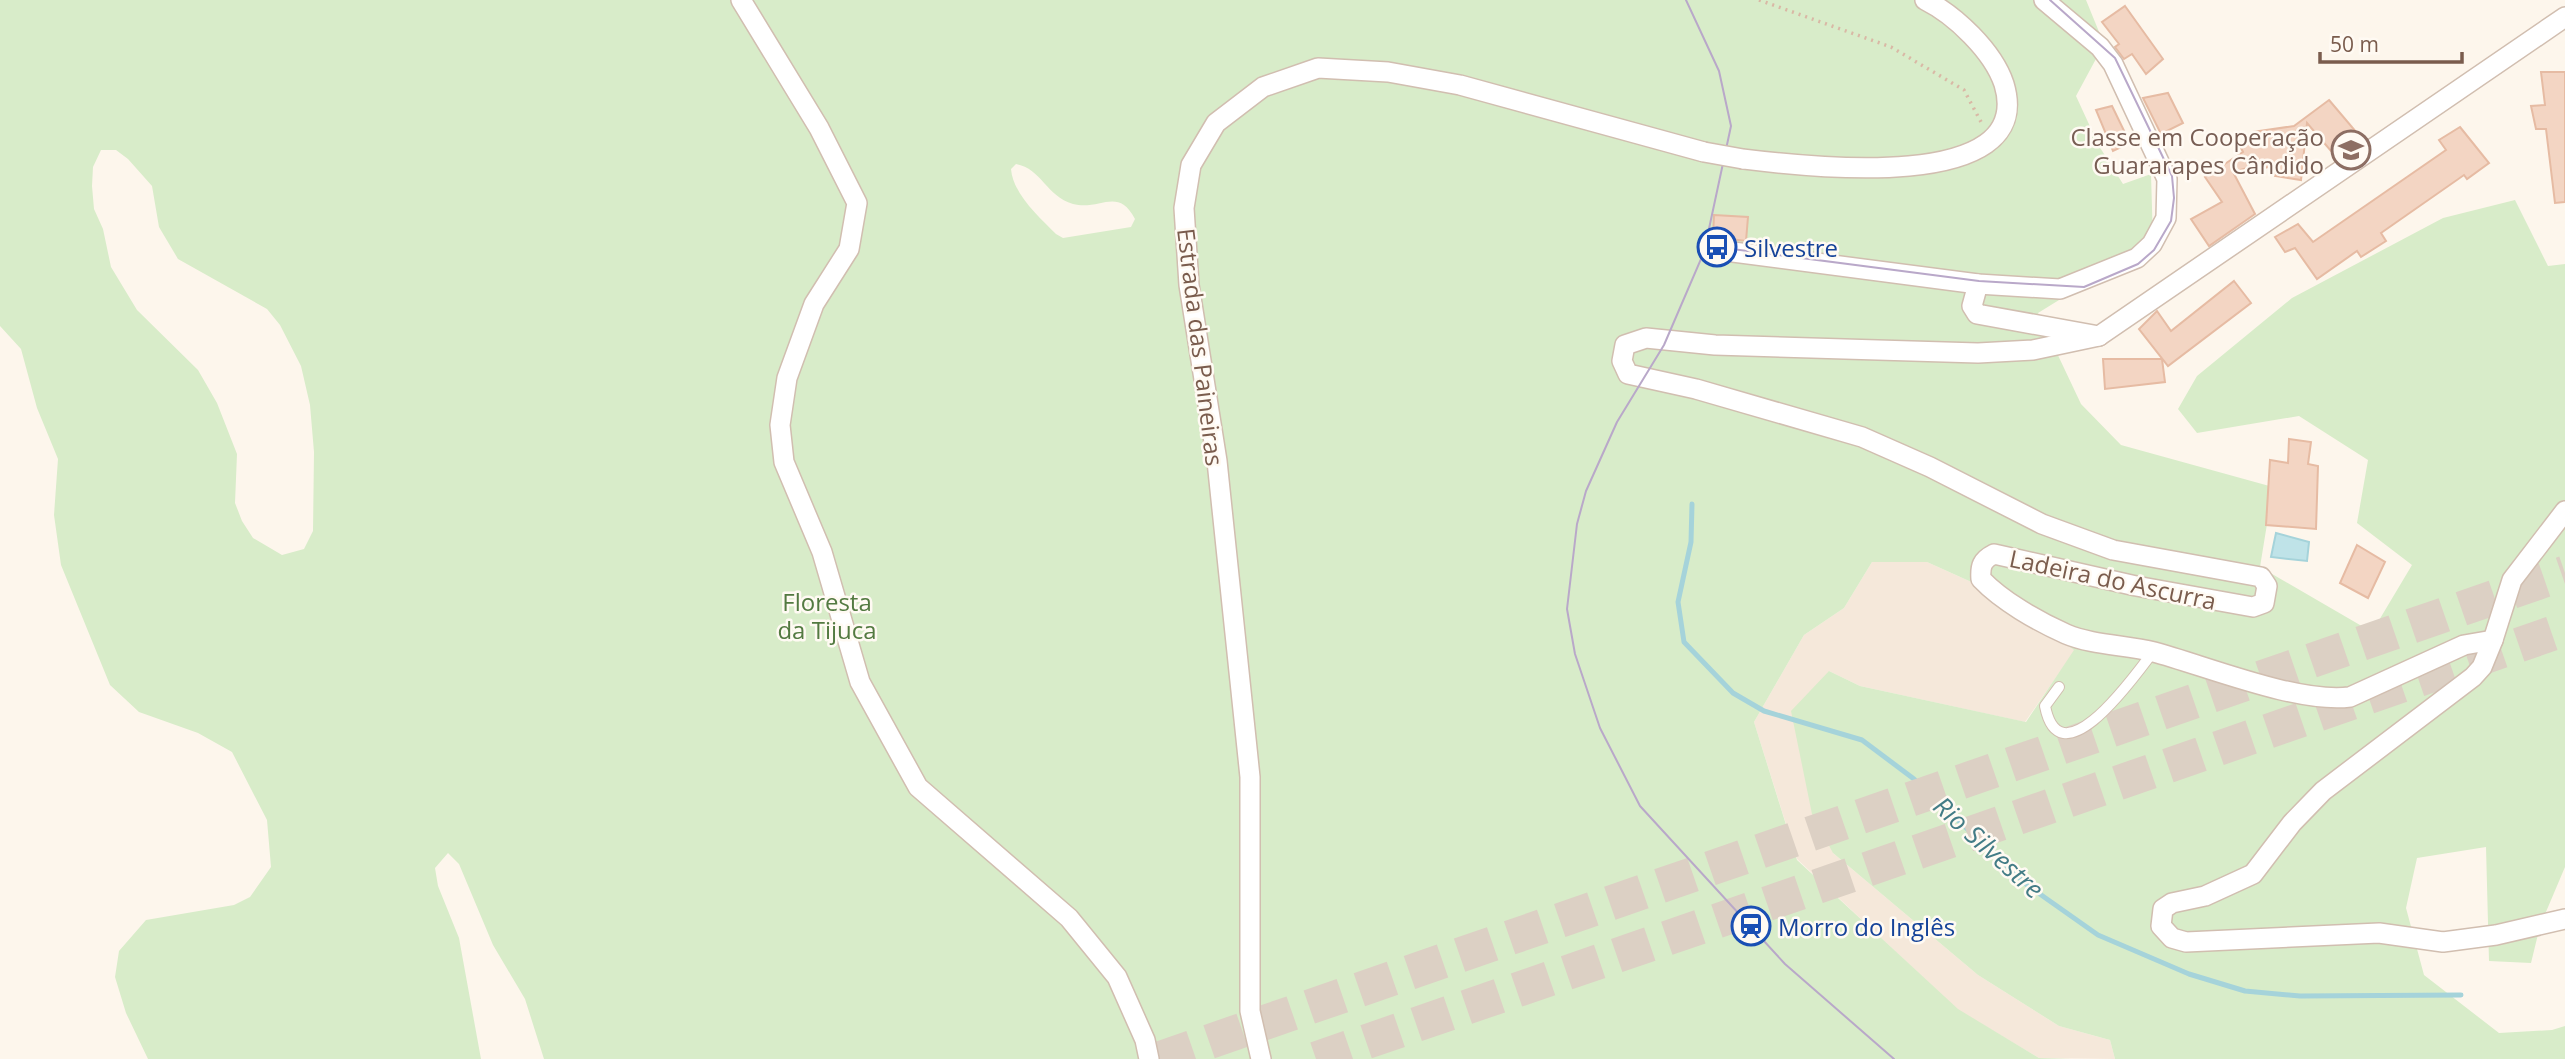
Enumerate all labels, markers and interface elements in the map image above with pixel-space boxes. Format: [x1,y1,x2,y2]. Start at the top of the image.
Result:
scale bar [2320,21,2462,65]
text: 50 m [2330,30,2379,58]
place label: Classe em Cooperação Guararapes Cândido [2070,120,2324,181]
school or university icon: Classe em Cooperação Guararapes Cândido [2330,129,2372,171]
street label: Estrada das Paineiras [1170,226,1232,468]
bus stop icon: Silvestre [1696,226,1738,268]
place label: Silvestre [1744,231,1838,264]
street label: Ladeira do Ascurra [2007,541,2219,617]
park label: Floresta da Tijuca [777,585,877,646]
water label: Rio Silvestre [1926,788,2052,906]
station icon: Morro do Inglês [1730,905,1772,947]
place label: Morro do Inglês [1778,910,1955,943]

